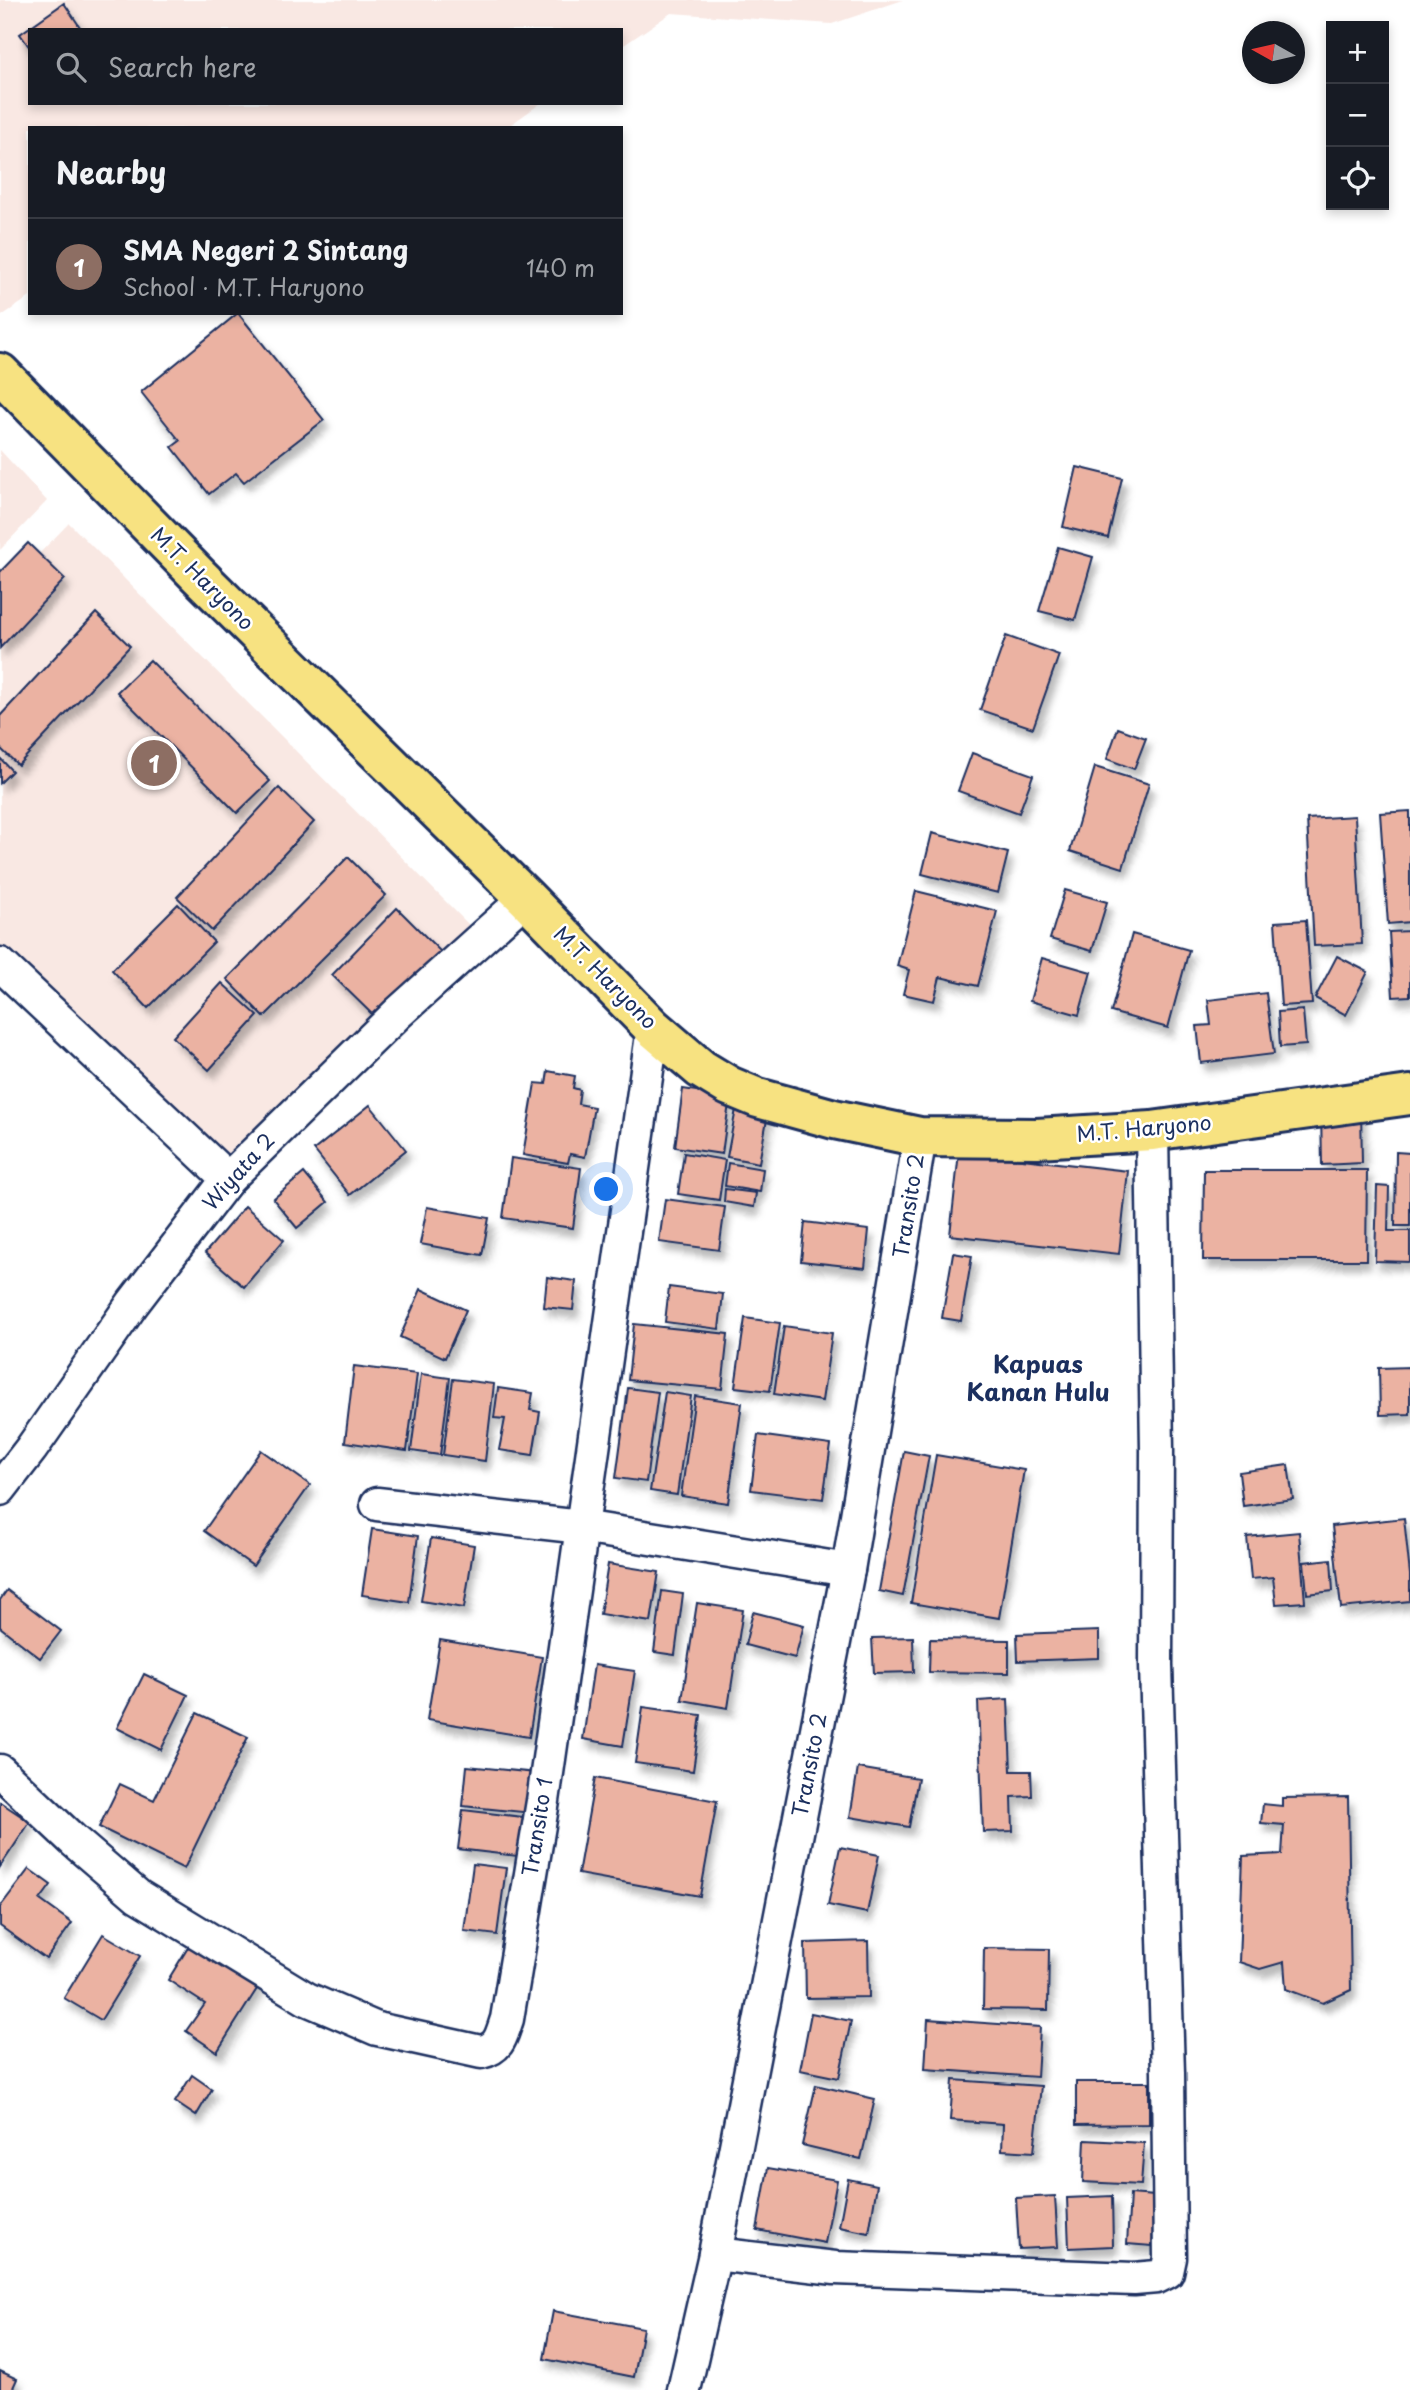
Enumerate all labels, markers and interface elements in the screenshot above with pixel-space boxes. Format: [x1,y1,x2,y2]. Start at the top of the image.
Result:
north arrow [1242,21,1305,84]
map controls [1326,21,1389,210]
button: + [1326,21,1389,84]
search box [28,28,623,105]
text: Search here [108,47,257,86]
icon: search [52,48,90,86]
button: − [1326,84,1389,147]
button: locate [1326,147,1389,210]
text: Nearby [56,149,166,194]
text: SMA Negeri 2 Sintang [123,230,408,269]
text: 1 [74,250,85,285]
text: 140 m [526,250,595,285]
text: School · M.T. Haryono [123,269,365,304]
street label: M.T. Haryono [144,518,263,637]
pin: 1 [131,737,177,789]
street label: M.T. Haryono [547,917,666,1036]
street label: M.T. Haryono [1075,1105,1213,1149]
street label: Wiyata 2 [194,1125,281,1217]
street label: Transito 2 [883,1151,931,1260]
your location [589,1172,623,1206]
district label: Kapuas Kanan Hulu [966,1345,1110,1409]
street label: Transito 2 [782,1710,834,1819]
street label: Transito 1 [512,1775,560,1878]

